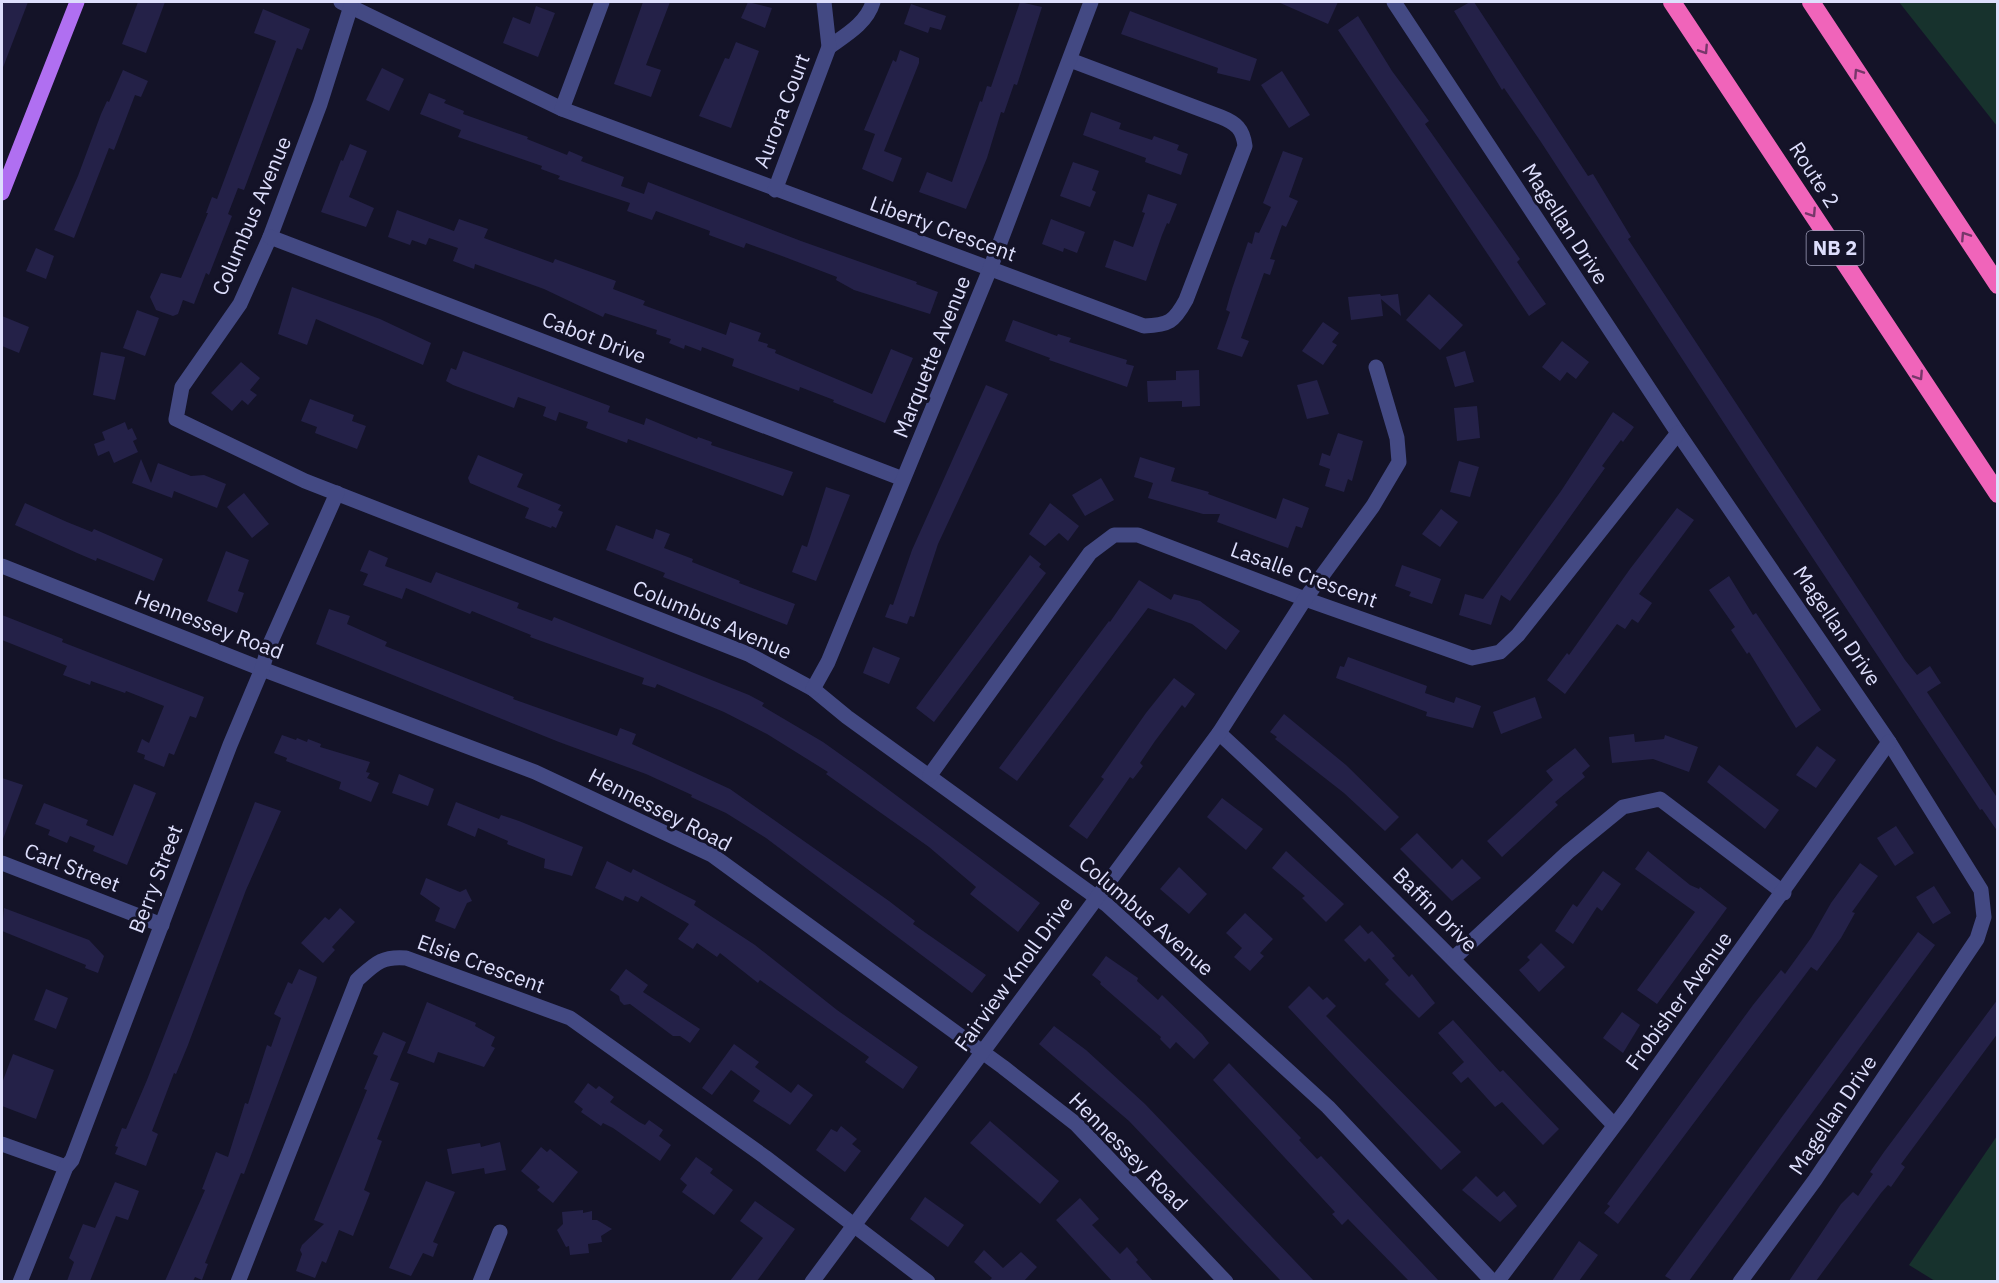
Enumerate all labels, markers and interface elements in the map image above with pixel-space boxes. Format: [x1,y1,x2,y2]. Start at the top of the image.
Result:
one-way arrow [1697,44,1708,55]
street label: Aurora Court [746,49,816,172]
one-way arrow [1854,69,1865,80]
street label: Columbus Avenue [205,132,297,299]
street label: Route 2 [1783,136,1847,213]
street label: Magellan Drive [1516,158,1615,289]
street label: Liberty Crescent [866,189,1020,268]
one-way arrow [1805,206,1816,217]
road number: NB 2 [1806,231,1864,265]
one-way arrow [1962,231,1973,242]
street label: Marquette Avenue [886,271,976,442]
street label: Cabot Drive [538,304,650,370]
one-way arrow [1912,369,1923,380]
street label: Lasalle Crescent [1227,534,1382,614]
street label: Magellan Drive [1787,560,1888,691]
street label: Columbus Avenue [629,573,796,665]
street label: Hennessey Road [131,583,288,665]
street label: Hennessey Road [584,761,737,857]
street label: Berry Street [122,820,189,937]
street label: Carl Street [21,836,124,898]
street label: Columbus Avenue [1073,849,1220,982]
street label: Baffin Drive [1387,861,1484,958]
street label: Fairview Knoll Drive [947,890,1079,1057]
street label: Frobisher Avenue [1618,926,1738,1075]
street label: Elsie Crescent [414,927,549,999]
street label: Magellan Drive [1782,1049,1883,1180]
street label: Hennessey Road [1063,1086,1194,1217]

